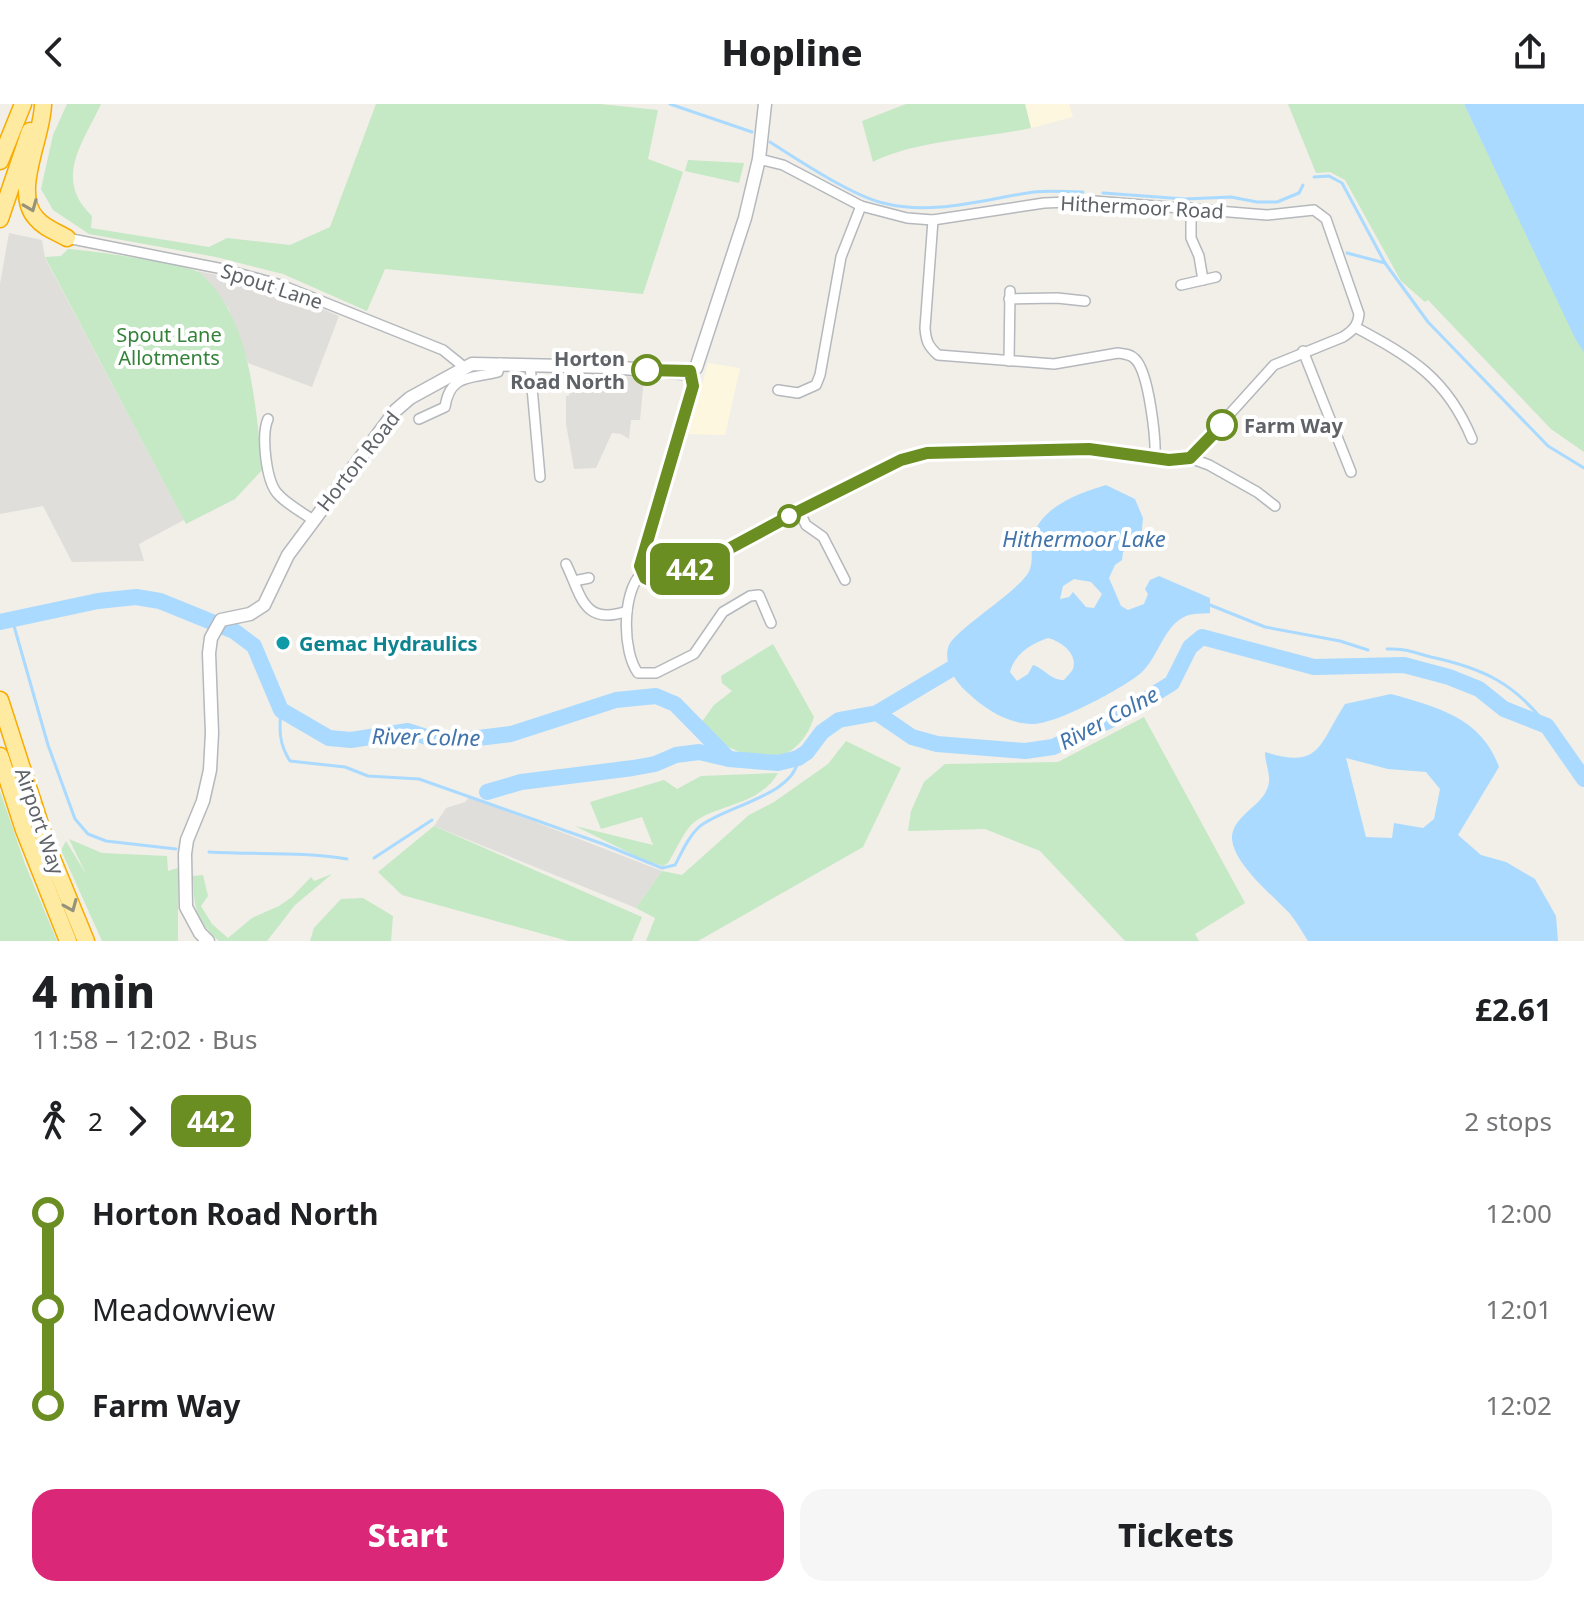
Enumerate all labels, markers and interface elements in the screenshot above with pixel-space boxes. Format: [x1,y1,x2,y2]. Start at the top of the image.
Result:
text: Hopline [721,28,863,77]
icon: back [32,30,76,74]
icon: share [1508,30,1552,74]
street label: Hithermoor Road [1060,189,1224,225]
one-way arrow [21,199,38,213]
street label: Spout Lane [218,257,326,315]
park label: Spout Lane Allotments [116,321,222,371]
place label: Horton Road North [510,345,625,395]
marker: Horton Road North [632,355,662,385]
street label: Horton Road [310,405,406,517]
marker: Farm Way [1207,410,1237,440]
place label: Farm Way [1244,412,1344,439]
unlabelled marker [778,505,800,527]
water label: Hithermoor Lake [1002,523,1166,553]
line badge: 442 [644,543,736,595]
text: 442 [666,550,714,588]
place label: Gemac Hydraulics [299,630,478,657]
marker: Gemac Hydraulics [274,634,292,652]
water label: River Colne [1053,678,1163,756]
water label: River Colne [371,720,481,752]
street label: Airport Way [9,764,71,879]
one-way arrow [61,898,77,912]
text: 4 min [32,961,155,1021]
text: £2.61 [1475,989,1552,1030]
text: 11:58 – 12:02 · Bus [32,1021,257,1057]
icon: walk [32,1099,76,1143]
icon: forward [115,1099,159,1143]
text: 442 [187,1102,235,1140]
text: 2 [88,1103,103,1139]
text: 2 stops [1464,1103,1552,1139]
text: Horton Road North [92,1193,378,1234]
text: 12:00 [1486,1195,1552,1231]
text: Meadowview [92,1289,275,1330]
text: 12:01 [1486,1291,1552,1327]
text: Farm Way [92,1385,240,1426]
text: 12:02 [1486,1387,1552,1423]
button: Start [32,1489,784,1581]
button: Tickets [800,1489,1552,1581]

